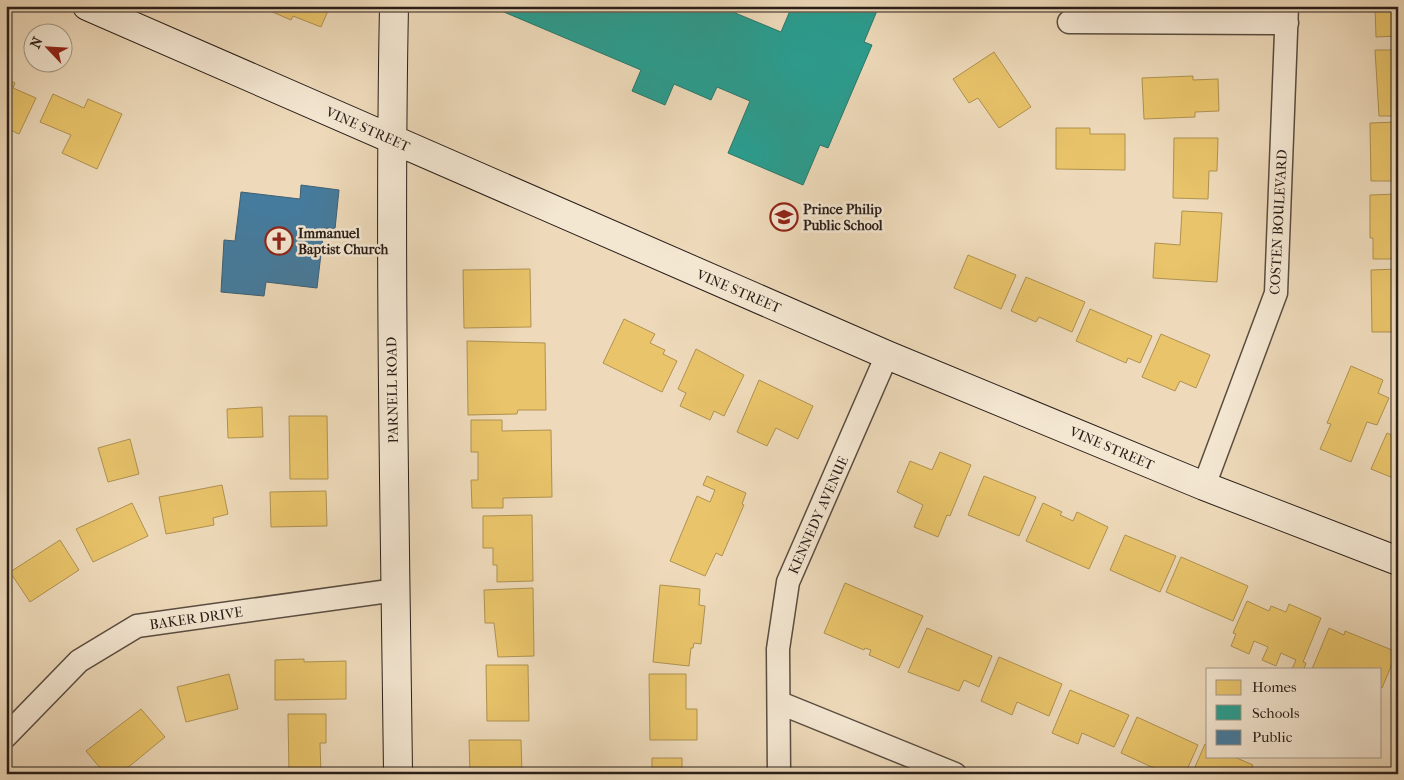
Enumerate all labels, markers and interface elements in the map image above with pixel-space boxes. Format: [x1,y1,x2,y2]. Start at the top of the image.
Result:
north arrow [22,22,72,72]
text: N [27,34,47,51]
street label: VINE STREET [322,103,413,156]
street label: COSTEN BOULEVARD [1266,149,1291,295]
place label: Prince Philip Public School [803,201,883,234]
school or university icon: Prince Philip Public School [769,202,799,232]
place label: Immanuel Baptist Church [298,225,390,258]
church icon: Immanuel Baptist Church [264,226,294,256]
street label: VINE STREET [693,266,784,317]
street label: PARNELL ROAD [383,336,402,443]
street label: VINE STREET [1066,423,1157,474]
street label: KENNEDY AVENUE [785,453,852,577]
street label: BAKER DRIVE [148,603,244,633]
legend [1206,668,1382,758]
text: Homes [1252,678,1297,696]
text: Schools [1252,704,1300,722]
text: Public [1252,728,1293,746]

